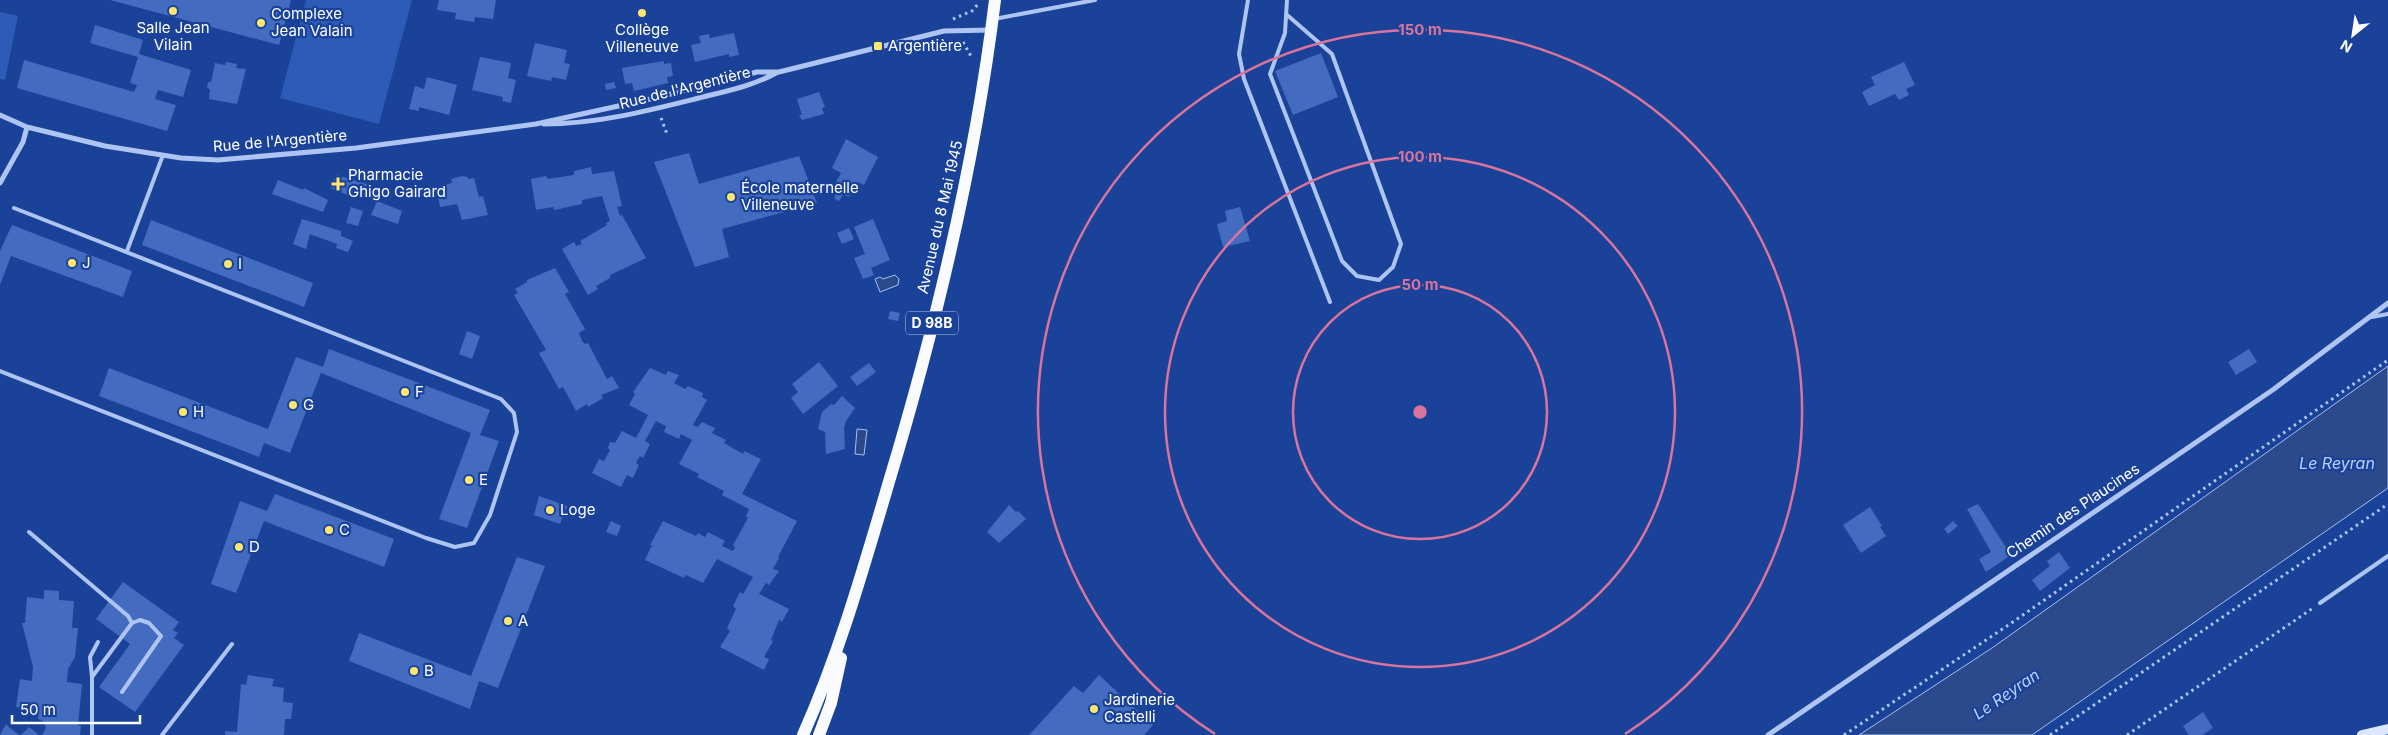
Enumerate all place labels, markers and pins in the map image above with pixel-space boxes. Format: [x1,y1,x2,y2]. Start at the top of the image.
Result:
place label: Complexe Jean Valain [271,4,353,40]
marker: Salle Jean Vilain [167,5,179,17]
marker: Collège Villeneuve [636,7,648,19]
marker: Complexe Jean Valain [255,17,267,29]
place label: Salle Jean Vilain [136,18,210,54]
place label: Collège Villeneuve [605,20,679,56]
place label: Argentière [888,36,962,55]
marker: Argentière [872,40,884,52]
place label: Pharmacie Ghigo Gairard [348,165,446,201]
marker: Pharmacie Ghigo Gairard [332,178,344,190]
place label: École maternelle Villeneuve [741,178,859,214]
marker: École maternelle Villeneuve [725,191,737,203]
place label: J [82,253,91,272]
place label: I [238,254,242,273]
marker: J [66,257,78,269]
marker: I [222,258,234,270]
place label: F [415,382,424,401]
marker: F [399,386,411,398]
place label: G [303,395,314,414]
marker: G [287,399,299,411]
place label: H [193,402,204,421]
centre of rings [1411,403,1429,421]
marker: H [177,406,189,418]
place label: E [479,470,488,489]
marker: E [463,474,475,486]
place label: Loge [560,500,595,519]
marker: Loge [544,504,556,516]
place label: C [339,520,350,539]
marker: C [323,524,335,536]
place label: D [249,537,260,556]
marker: D [233,541,245,553]
place label: A [518,611,528,630]
marker: A [502,615,514,627]
place label: B [424,661,434,680]
marker: B [408,665,420,677]
place label: Jardinerie Castelli [1104,690,1175,726]
marker: Jardinerie Castelli [1088,703,1100,715]

